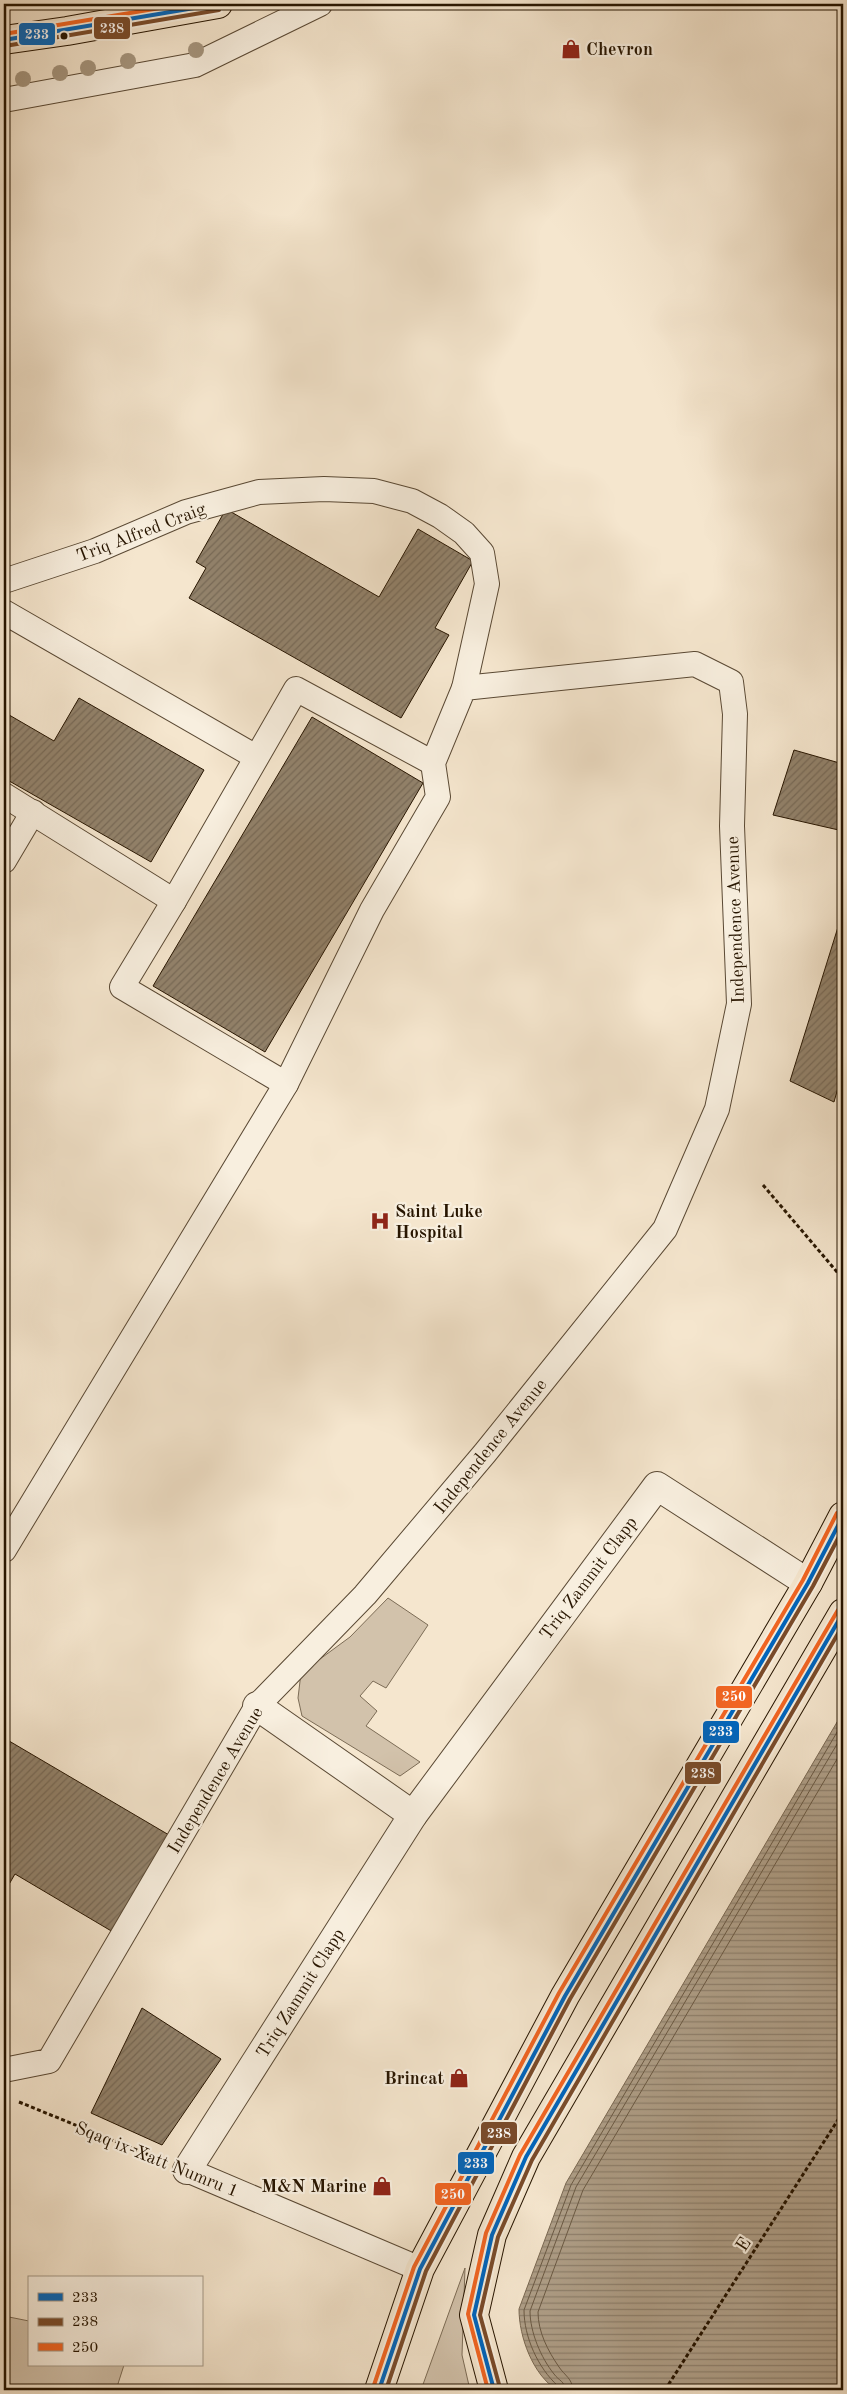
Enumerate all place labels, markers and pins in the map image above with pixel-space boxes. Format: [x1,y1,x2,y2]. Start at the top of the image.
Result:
unlabelled marker [59,31,69,41]
shop icon: Chevron [560,38,582,60]
place label: Chevron [586,41,653,59]
place label: Saint Luke Hospital [395,1203,483,1242]
hospital icon: Saint Luke Hospital [369,1210,391,1232]
shop icon: Brincat [448,2067,470,2089]
place label: Brincat [384,2070,444,2088]
shop icon: M&N Marine [371,2175,393,2197]
place label: M&N Marine [261,2178,367,2196]

